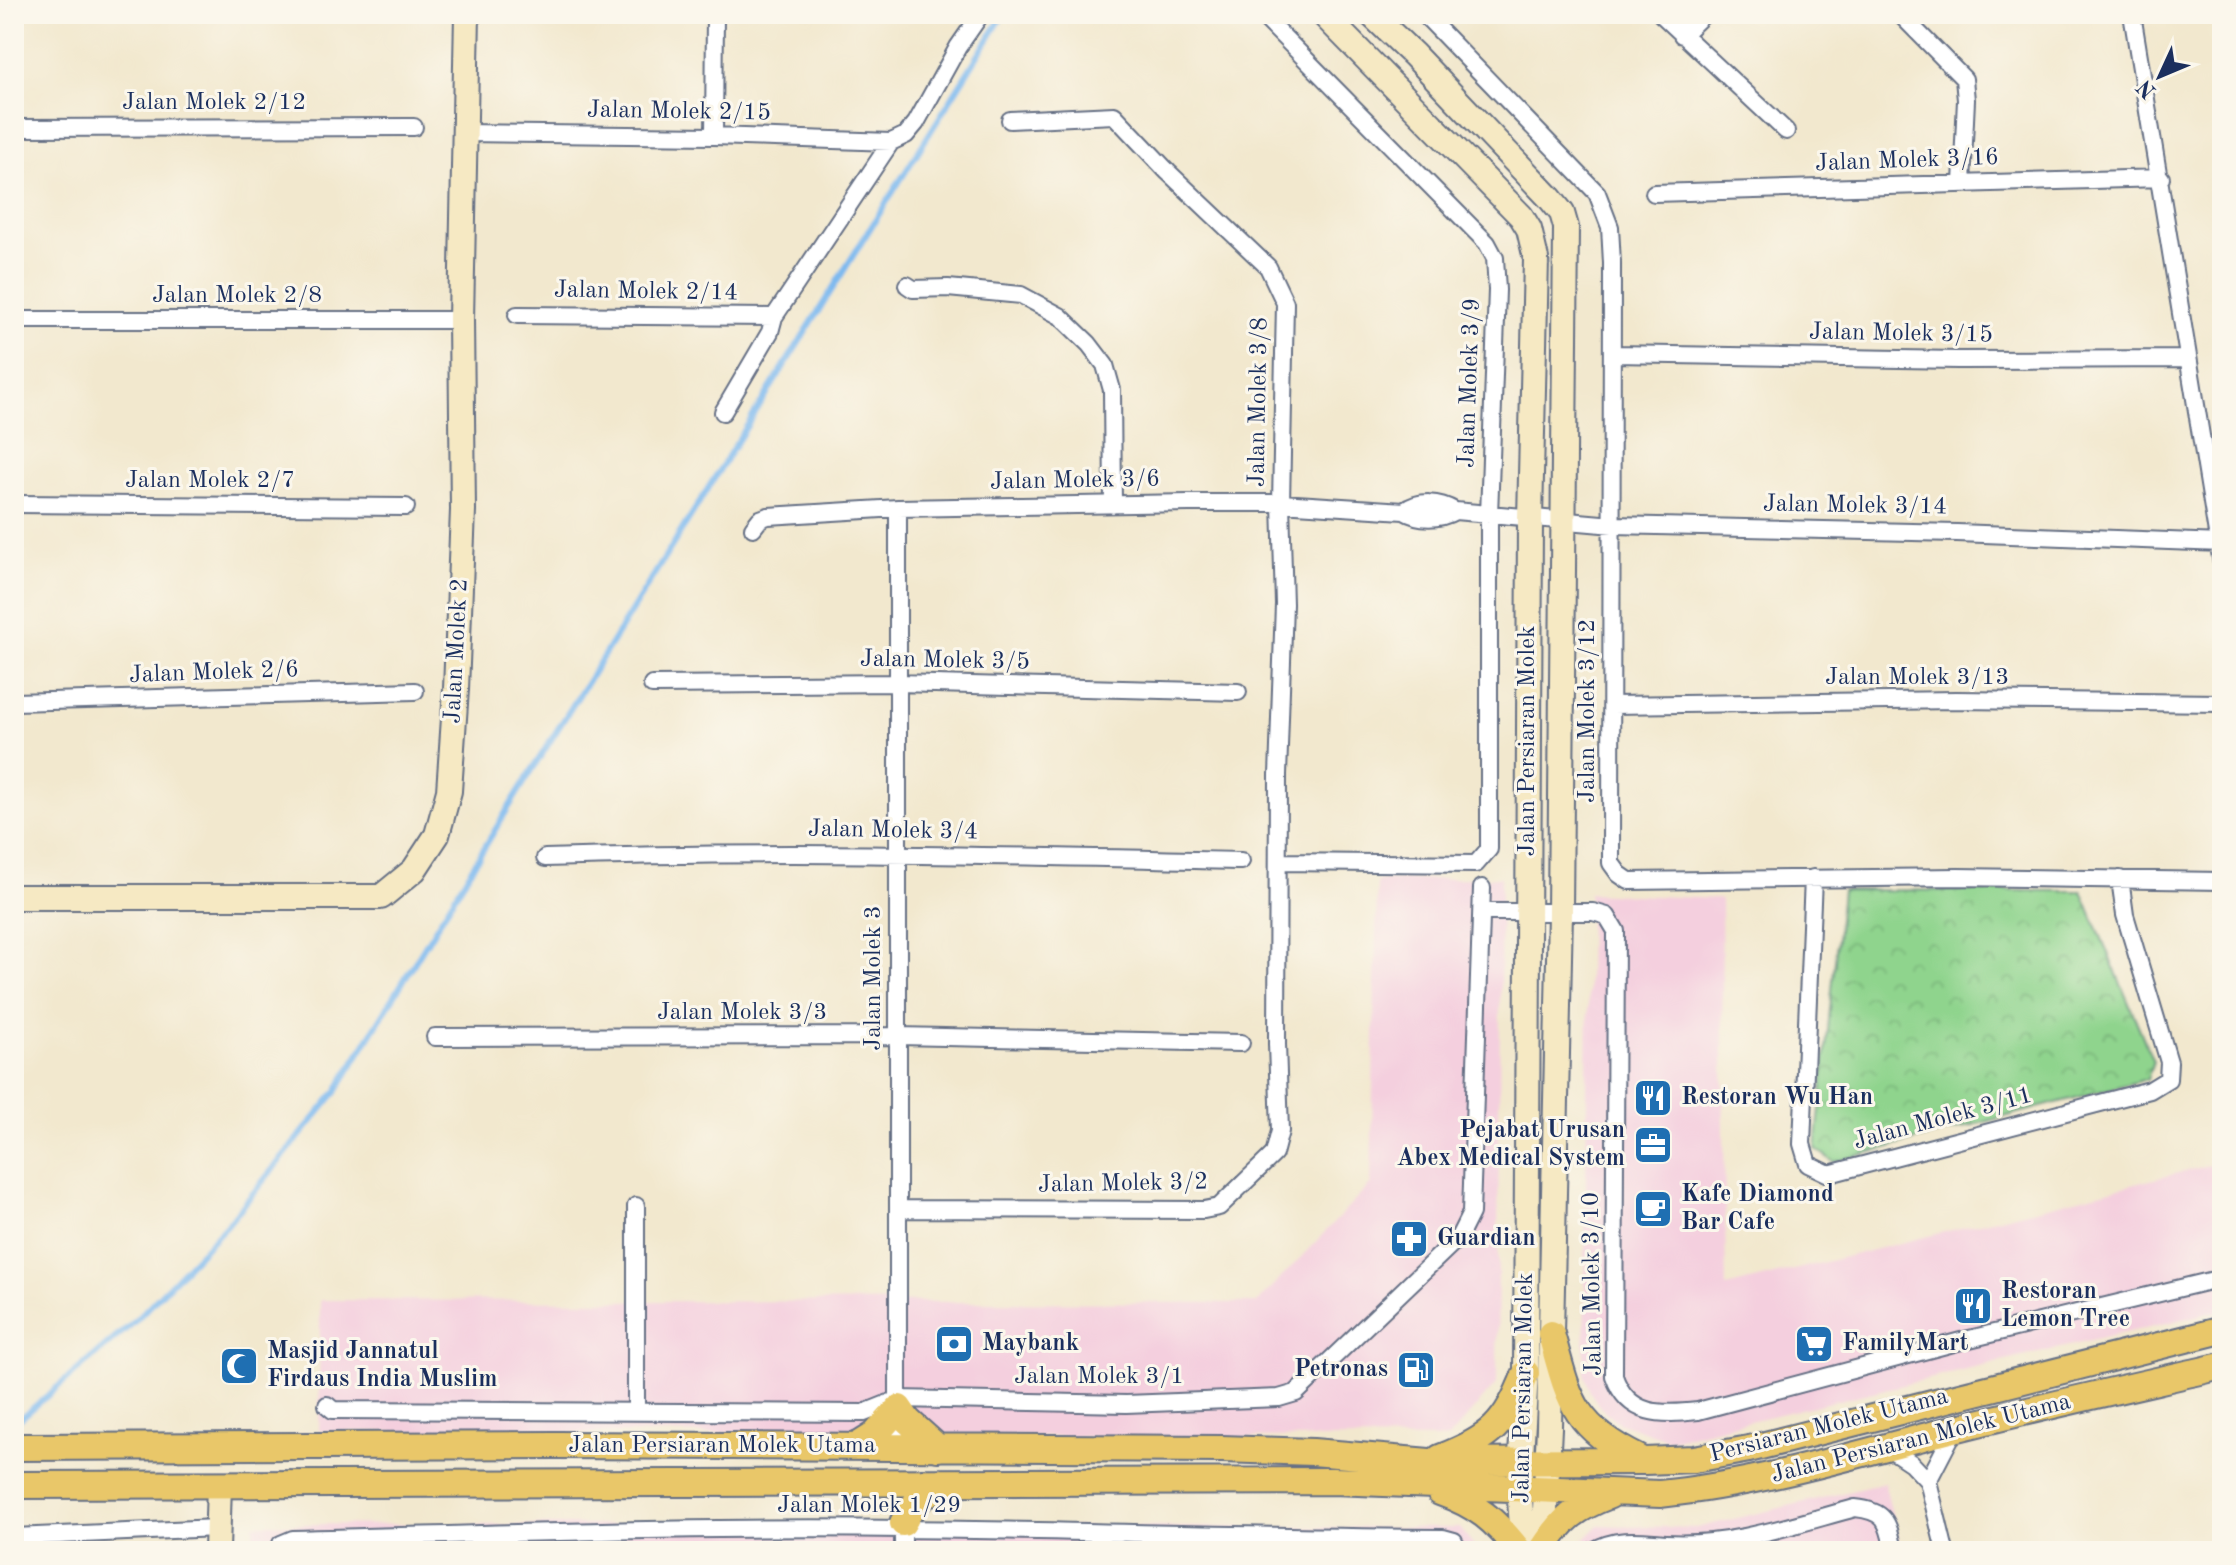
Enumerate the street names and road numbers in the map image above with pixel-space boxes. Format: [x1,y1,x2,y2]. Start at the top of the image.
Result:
street label: Jalan Molek 2/12 [122,91,306,115]
street label: Jalan Molek 2/15 [587,98,771,126]
street label: Jalan Molek 3/16 [1815,146,1999,176]
street label: Jalan Molek 2/14 [554,278,738,306]
street label: Jalan Molek 2/8 [152,284,322,308]
street label: Jalan Molek 3/9 [1455,298,1485,468]
street label: Jalan Molek 3/8 [1246,317,1272,487]
street label: Jalan Molek 3/15 [1809,320,1993,348]
street label: Jalan Molek 3/6 [990,468,1160,494]
street label: Jalan Molek 2/7 [125,469,295,493]
street label: Jalan Molek 3/14 [1763,492,1947,520]
street label: Jalan Molek 2 [441,578,473,724]
street label: Jalan Molek 3/12 [1576,619,1600,803]
street label: Jalan Persiaran Molek [1516,626,1540,856]
street label: Jalan Molek 3/5 [860,648,1030,674]
street label: Jalan Molek 2/6 [129,658,299,688]
street label: Jalan Molek 3/13 [1825,666,2009,690]
street label: Jalan Molek 3/4 [808,818,978,844]
street label: Jalan Molek 3 [862,905,886,1051]
street label: Jalan Molek 3/3 [657,1001,827,1025]
street label: Jalan Molek 3/11 [1851,1084,2035,1154]
street label: Jalan Molek 3/2 [1038,1171,1208,1197]
street label: Jalan Molek 3/10 [1579,1192,1607,1376]
street label: Jalan Persiaran Molek [1510,1272,1538,1504]
street label: Jalan Molek 3/1 [1014,1365,1184,1389]
street label: Persiaran Molek Utama [1707,1385,1951,1467]
street label: Jalan Persiaran Molek Utama [1769,1390,2073,1488]
street label: Jalan Persiaran Molek Utama [568,1434,876,1458]
street label: Jalan Molek 1/29 [777,1494,961,1518]

